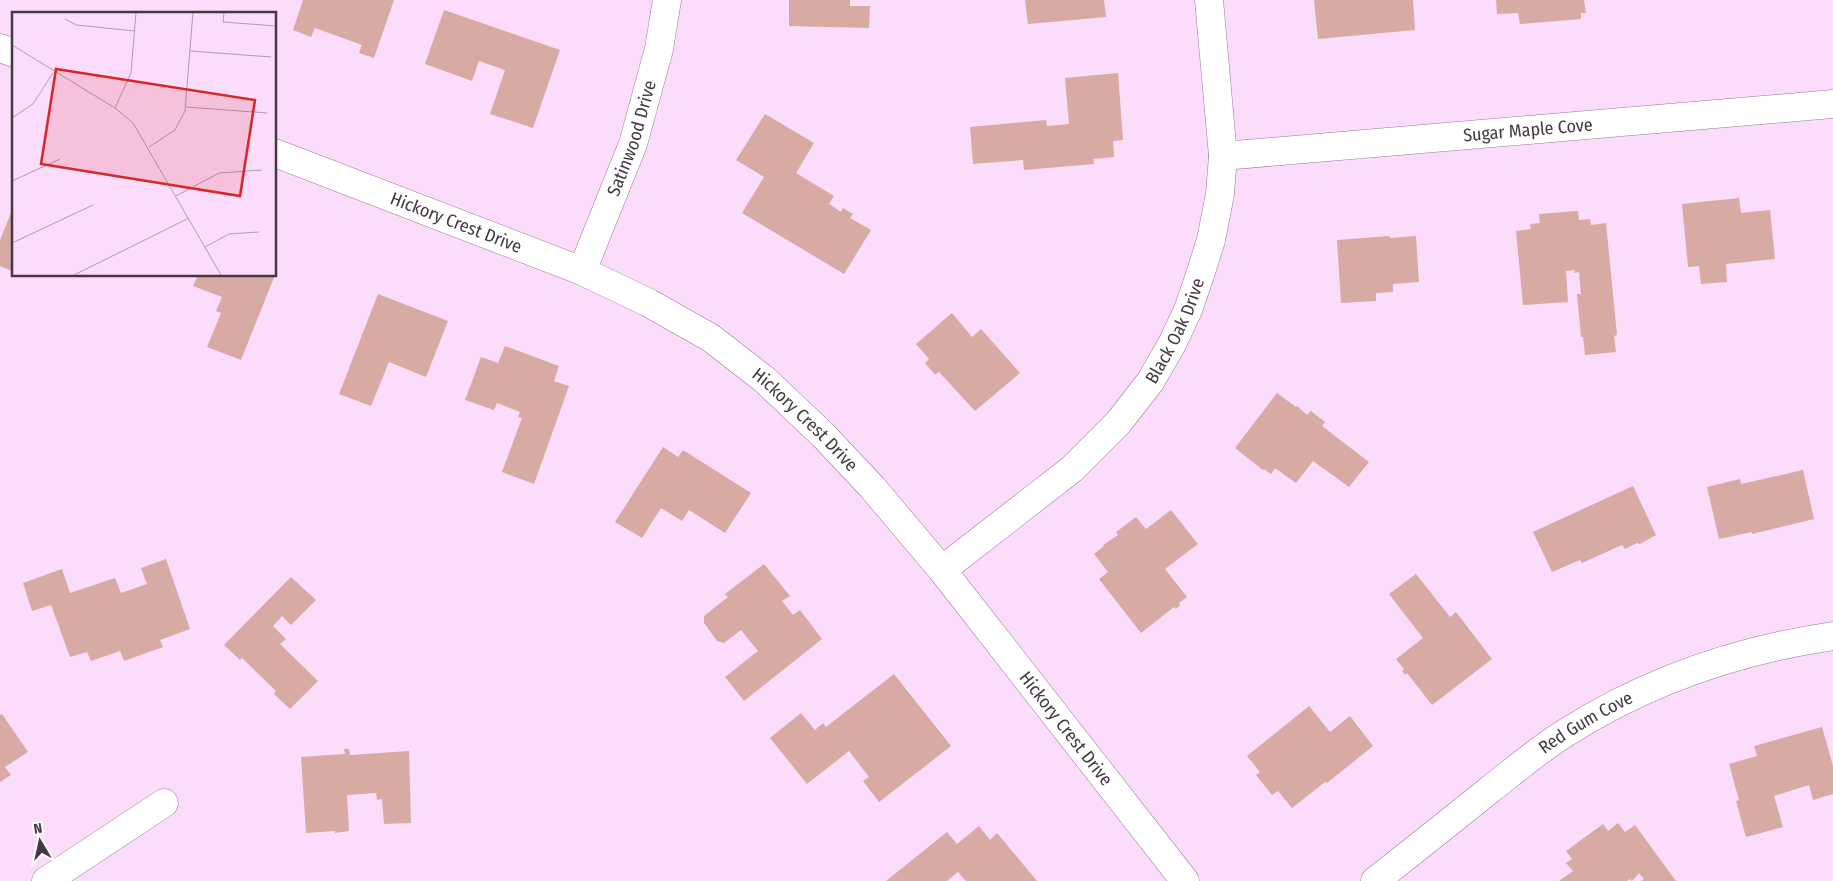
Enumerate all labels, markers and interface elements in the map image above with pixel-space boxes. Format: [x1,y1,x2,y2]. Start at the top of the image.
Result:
inset map [12,12,276,276]
street label: Satinwood Drive [602,78,661,199]
street label: Sugar Maple Cove [1462,114,1594,146]
street label: Hickory Crest Drive [387,187,525,258]
street label: Black Oak Drive [1141,275,1209,387]
street label: Hickory Crest Drive [748,363,862,476]
street label: Hickory Crest Drive [1014,667,1117,790]
street label: Red Gum Cove [1534,687,1636,759]
north arrow [15,816,65,866]
text: N [33,820,44,838]

